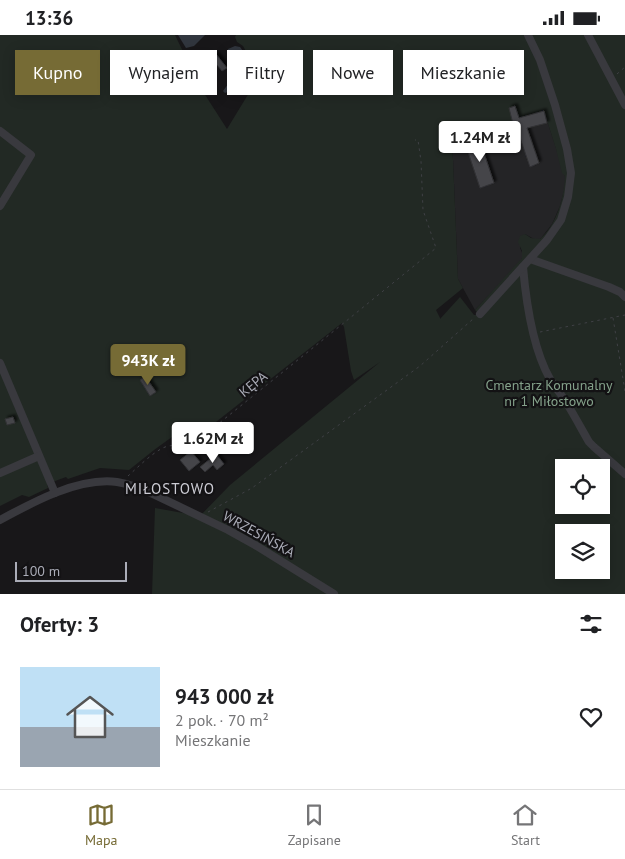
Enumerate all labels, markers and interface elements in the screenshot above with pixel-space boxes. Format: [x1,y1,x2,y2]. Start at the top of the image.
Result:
text: 13:36 [25,6,73,30]
chip: Kupno [15,50,100,95]
chip: Wynajem [110,50,217,95]
chip: Filtry [227,50,303,95]
chip: Nowe [313,50,393,95]
chip: Mieszkanie [403,50,524,95]
pin: 1.24M zł [428,121,532,163]
text: 1.24M zł [450,127,510,147]
pin: 943K zł [102,343,194,386]
text: 943K zł [121,350,175,370]
street label: KĘPA [235,367,271,401]
park label: Cmentarz Komunalny nr 1 Miłostowo [485,376,613,410]
pin: 1.62M zł [161,421,265,464]
text: 1.62M zł [183,428,243,448]
map controls [555,459,610,579]
button: locate [555,459,610,514]
district label: MIŁOSTOWO [125,479,215,498]
street label: WRZESIŃSKA [220,507,299,562]
button: layers [555,524,610,579]
scale bar [15,559,128,582]
text: 100 m [22,562,60,580]
icon: filters [577,610,605,638]
text: Oferty: 3 [20,611,99,638]
text: 943 000 zł [175,683,273,710]
icon: home [60,687,120,747]
icon: heart [577,703,605,731]
text: 2 pok. · 70 m² [175,710,269,730]
text: Mieszkanie [175,730,251,750]
tab: Mapa [85,801,118,849]
tab: Zapisane [288,801,341,849]
tab: Start [511,801,540,849]

